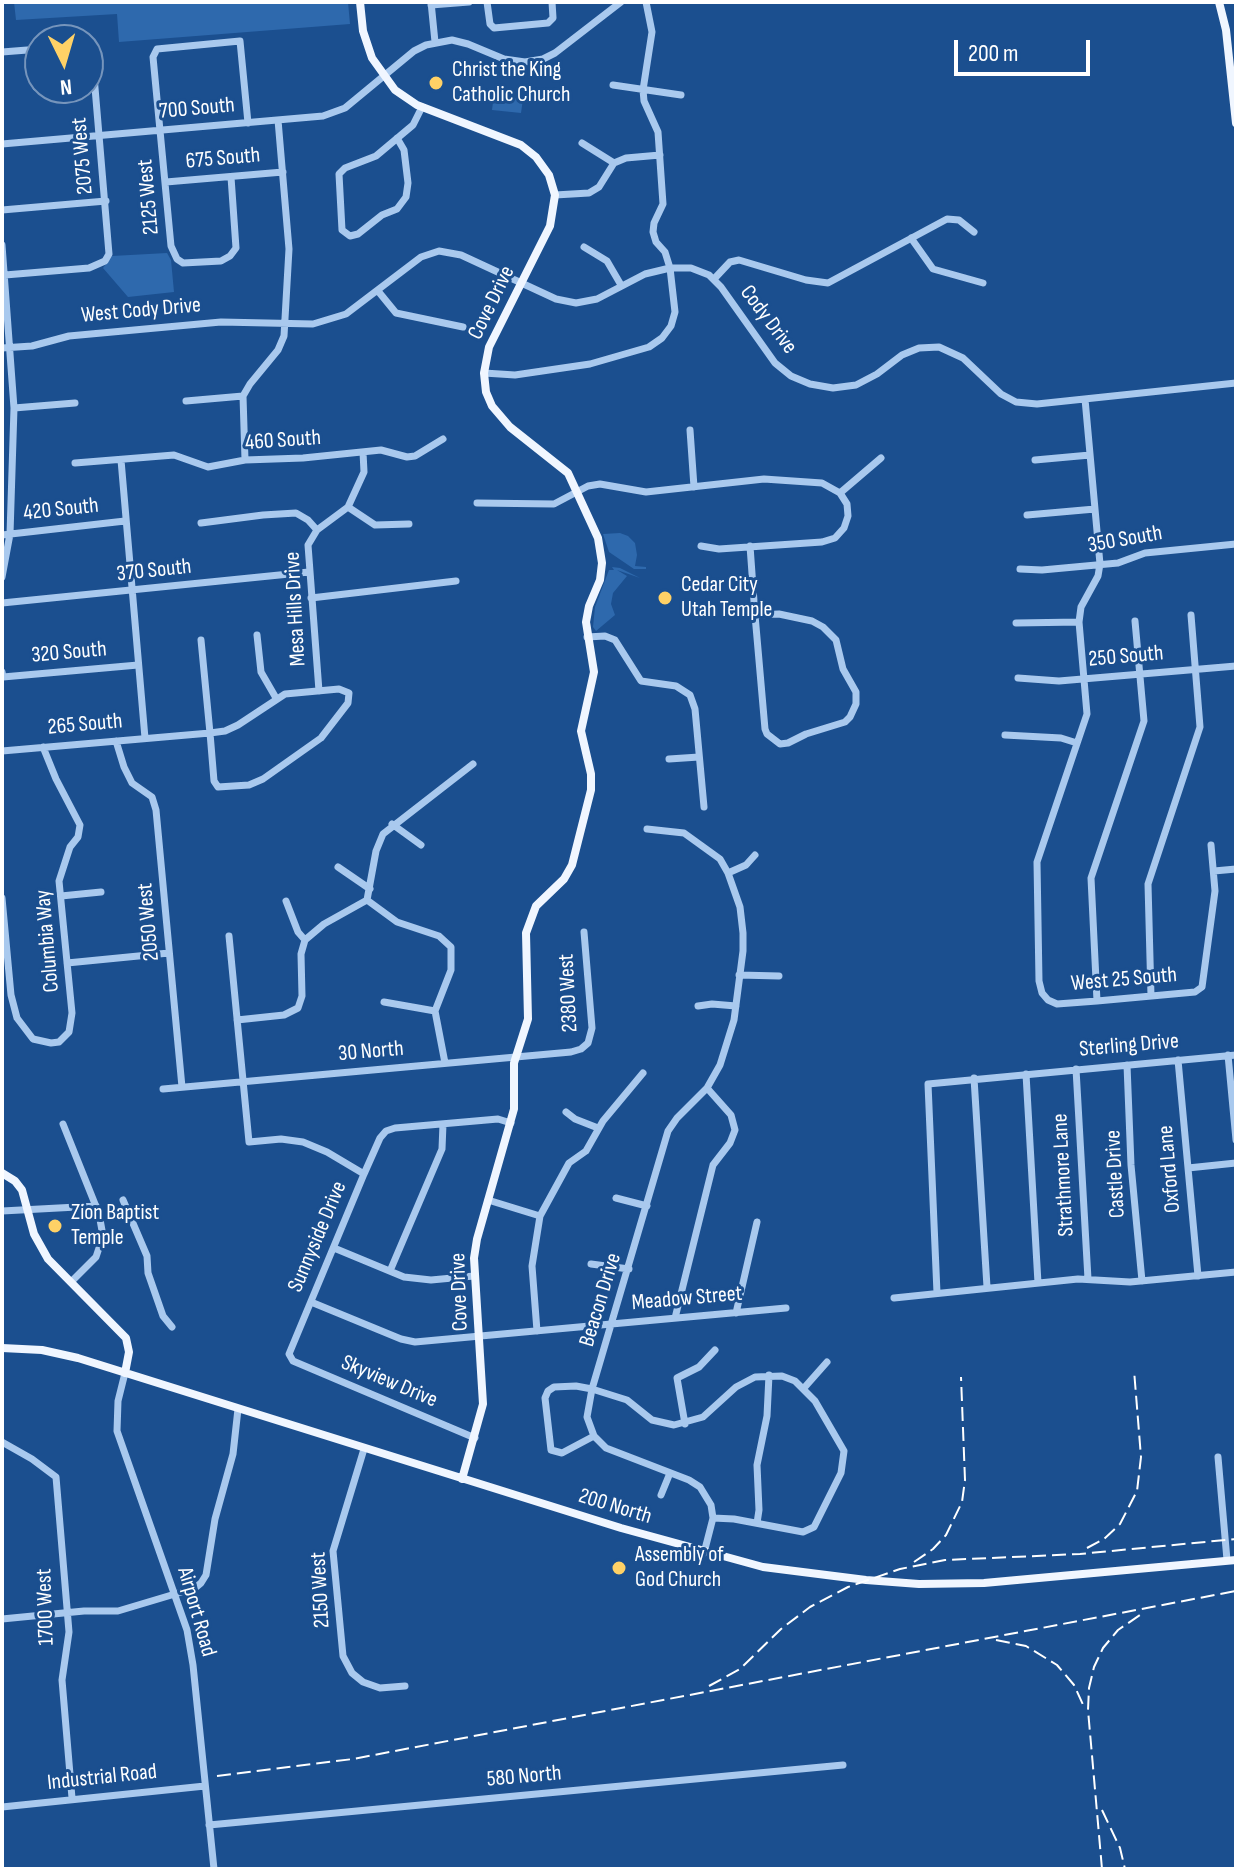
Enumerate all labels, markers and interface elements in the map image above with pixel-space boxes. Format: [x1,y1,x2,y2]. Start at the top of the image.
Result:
north arrow [24,24,104,104]
scale bar [958,24,1094,74]
text: 200 m [968,39,1019,68]
place label: Christ the King Catholic Church [452,57,570,108]
text: N [59,72,73,100]
marker: Christ the King Catholic Church [427,74,445,92]
street label: 700 South [158,93,236,125]
street label: 2075 West [66,116,100,196]
street label: 675 South [185,143,261,175]
street label: 2125 West [133,158,165,236]
street label: Cove Drive [463,262,521,344]
street label: Cody Drive [734,280,802,360]
street label: West Cody Drive [80,293,202,329]
street label: 460 South [244,425,322,457]
street label: 420 South [22,493,100,527]
street label: 350 South [1086,520,1164,560]
street label: Mesa Hills Drive [280,551,312,667]
street label: 370 South [115,554,193,588]
place label: Cedar City Utah Temple [681,572,772,624]
marker: Cedar City Utah Temple [656,589,674,607]
street label: 320 South [30,637,108,669]
street label: 250 South [1087,641,1165,673]
street label: 265 South [47,709,123,741]
street label: 2050 West [132,882,166,962]
street label: Columbia Way [30,889,66,993]
street label: 2380 West [554,953,584,1033]
street label: West 25 South [1070,962,1178,998]
street label: Sterling Drive [1078,1028,1180,1064]
street label: 30 North [337,1036,405,1068]
street label: Strathmore Lane [1048,1113,1080,1237]
street label: Oxford Lane [1153,1124,1187,1214]
street label: Castle Drive [1101,1129,1131,1219]
street label: Sunnyside Drive [283,1178,353,1296]
place label: Zion Baptist Temple [71,1200,159,1252]
marker: Zion Baptist Temple [46,1217,64,1235]
street label: Beacon Drive [574,1250,628,1350]
street label: Cove Drive [445,1252,475,1332]
street label: Meadow Street [631,1281,743,1317]
street label: Skyview Drive [337,1350,441,1414]
street label: 200 North [575,1483,655,1531]
place label: Assembly of God Church [635,1542,724,1594]
street label: 2150 West [306,1551,336,1629]
marker: Assembly of God Church [610,1559,628,1577]
street label: Airport Road [171,1564,221,1660]
street label: 1700 West [31,1568,61,1646]
street label: Industrial Road [46,1759,158,1797]
street label: 580 North [486,1761,562,1793]

